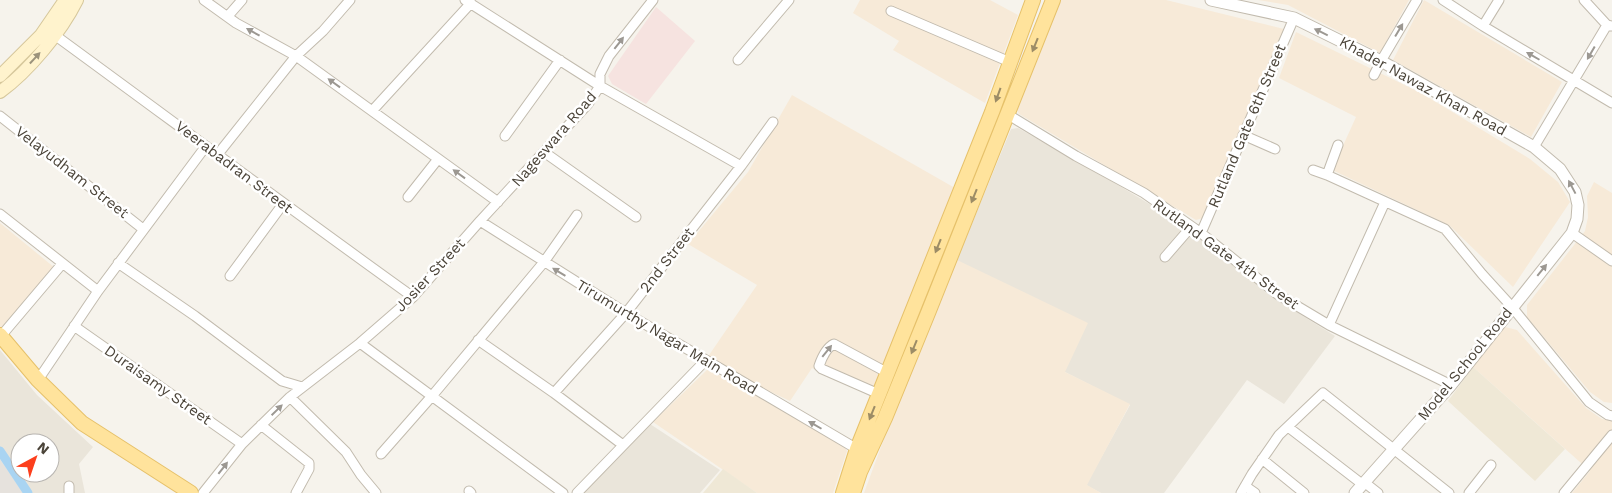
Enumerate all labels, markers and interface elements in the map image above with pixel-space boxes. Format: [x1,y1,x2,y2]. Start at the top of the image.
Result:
one-way arrow [1394,24,1403,37]
one-way arrow [1314,27,1328,35]
one-way arrow [246,28,260,36]
street label: Khader Nawaz Khan Road [1336,32,1510,140]
one-way arrow [614,37,625,50]
one-way arrow [1030,38,1038,52]
street label: Rutland Gate 6th Street [1204,41,1290,211]
one-way arrow [1587,46,1596,59]
one-way arrow [1526,52,1541,60]
one-way arrow [29,53,41,65]
one-way arrow [327,78,341,88]
street label: Nageswara Road [508,88,600,190]
one-way arrow [994,88,1002,103]
street label: Veerabadran Street [172,117,297,217]
street label: Velayudham Street [12,122,133,222]
one-way arrow [452,169,466,179]
one-way arrow [1568,179,1576,194]
one-way arrow [970,189,978,203]
street label: Rutland Gate 4th Street [1149,195,1303,314]
street label: 2nd Street [636,223,698,296]
street label: Josier Street [391,234,469,316]
one-way arrow [934,239,942,253]
one-way arrow [1537,264,1548,277]
one-way arrow [553,267,566,276]
street label: Tirumurthy Nagar Main Road [573,276,761,398]
street label: Model School Road [1414,304,1516,424]
one-way arrow [910,340,918,355]
street label: Duraisamy Street [101,341,216,429]
one-way arrow [822,345,832,358]
one-way arrow [271,404,283,416]
one-way arrow [867,406,875,420]
one-way arrow [809,420,822,429]
north arrow [10,433,60,483]
text: N [34,439,52,458]
one-way arrow [217,462,228,475]

